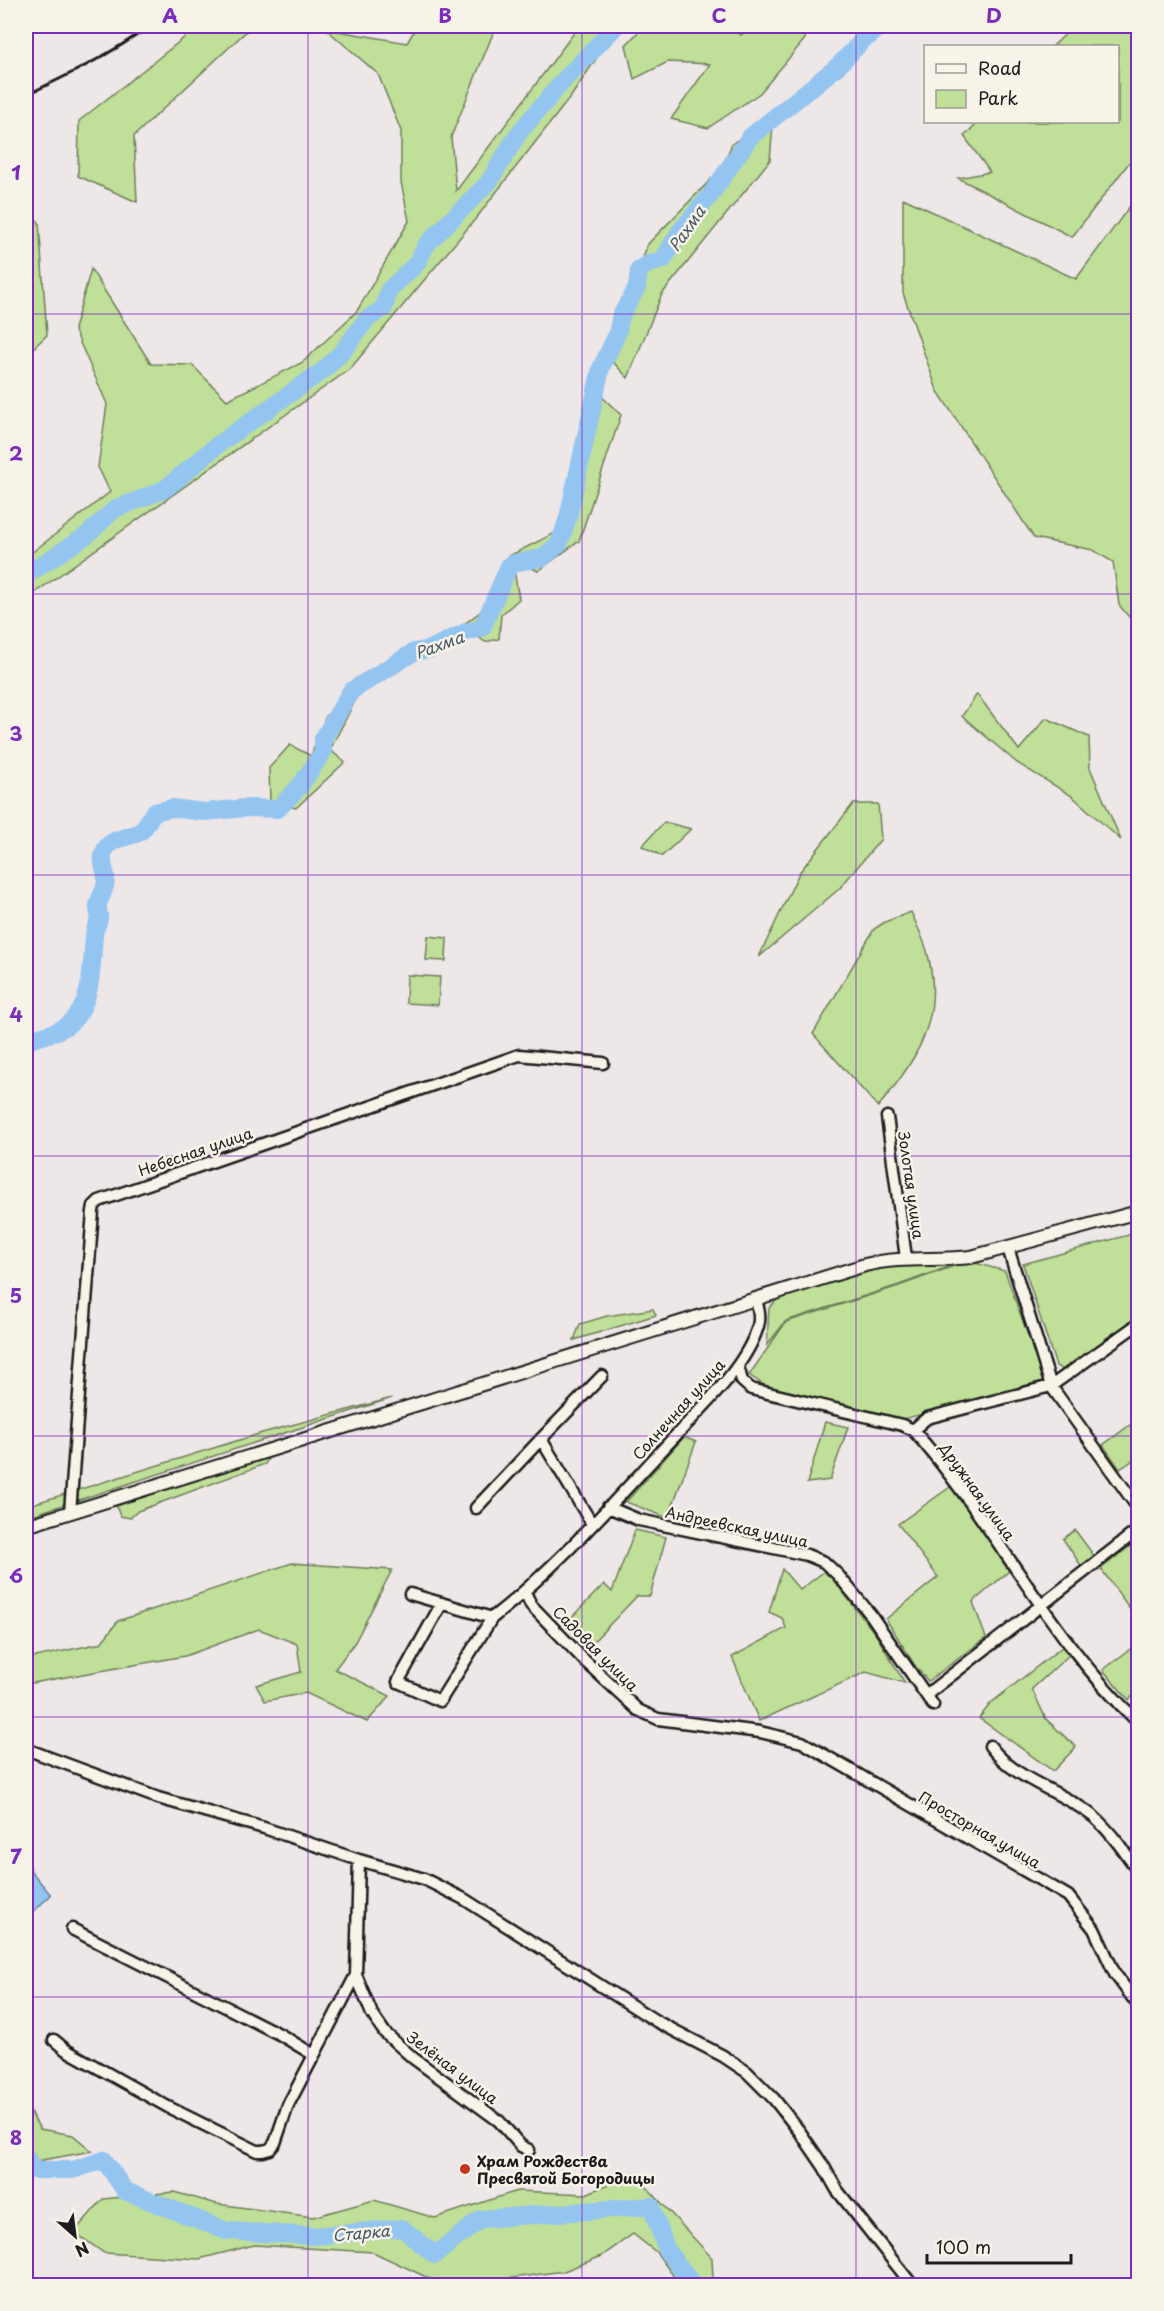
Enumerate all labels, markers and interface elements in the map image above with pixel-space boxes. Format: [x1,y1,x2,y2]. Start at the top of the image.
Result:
text: A [162,0,178,30]
text: B [438,0,452,30]
text: C [711,0,727,30]
text: D [986,0,1002,30]
legend [924,45,1119,123]
text: Road [978,54,1022,81]
text: Park [978,84,1018,111]
text: 1 [11,157,21,187]
water label: Рахма [662,200,711,256]
text: 2 [9,438,23,468]
water label: Рахма [411,624,468,664]
text: 3 [9,718,23,748]
text: 4 [9,999,23,1029]
street label: Небесная улица [135,1121,256,1181]
street label: Золотая улица [893,1130,931,1241]
text: 5 [10,1280,22,1310]
street label: Солнечная улица [626,1353,730,1465]
street label: Дружная улица [934,1436,1022,1545]
street label: Андреевская улица [663,1500,811,1552]
text: 6 [9,1560,23,1590]
street label: Садовая улица [548,1600,644,1696]
street label: Просторная улица [915,1785,1046,1874]
text: 7 [10,1841,22,1871]
street label: Зелёная улица [403,2025,504,2109]
text: 8 [10,2122,22,2152]
place label: Храм Рождества Пресвятой Богородицы [477,2149,655,2189]
marker: Храм Рождества Пресвятой Богородицы [458,2162,472,2176]
north arrow [45,2206,105,2266]
water label: Старка [331,2217,392,2246]
scale bar [927,2227,1071,2265]
text: 100 m [936,2233,991,2260]
text: N [71,2237,94,2264]

